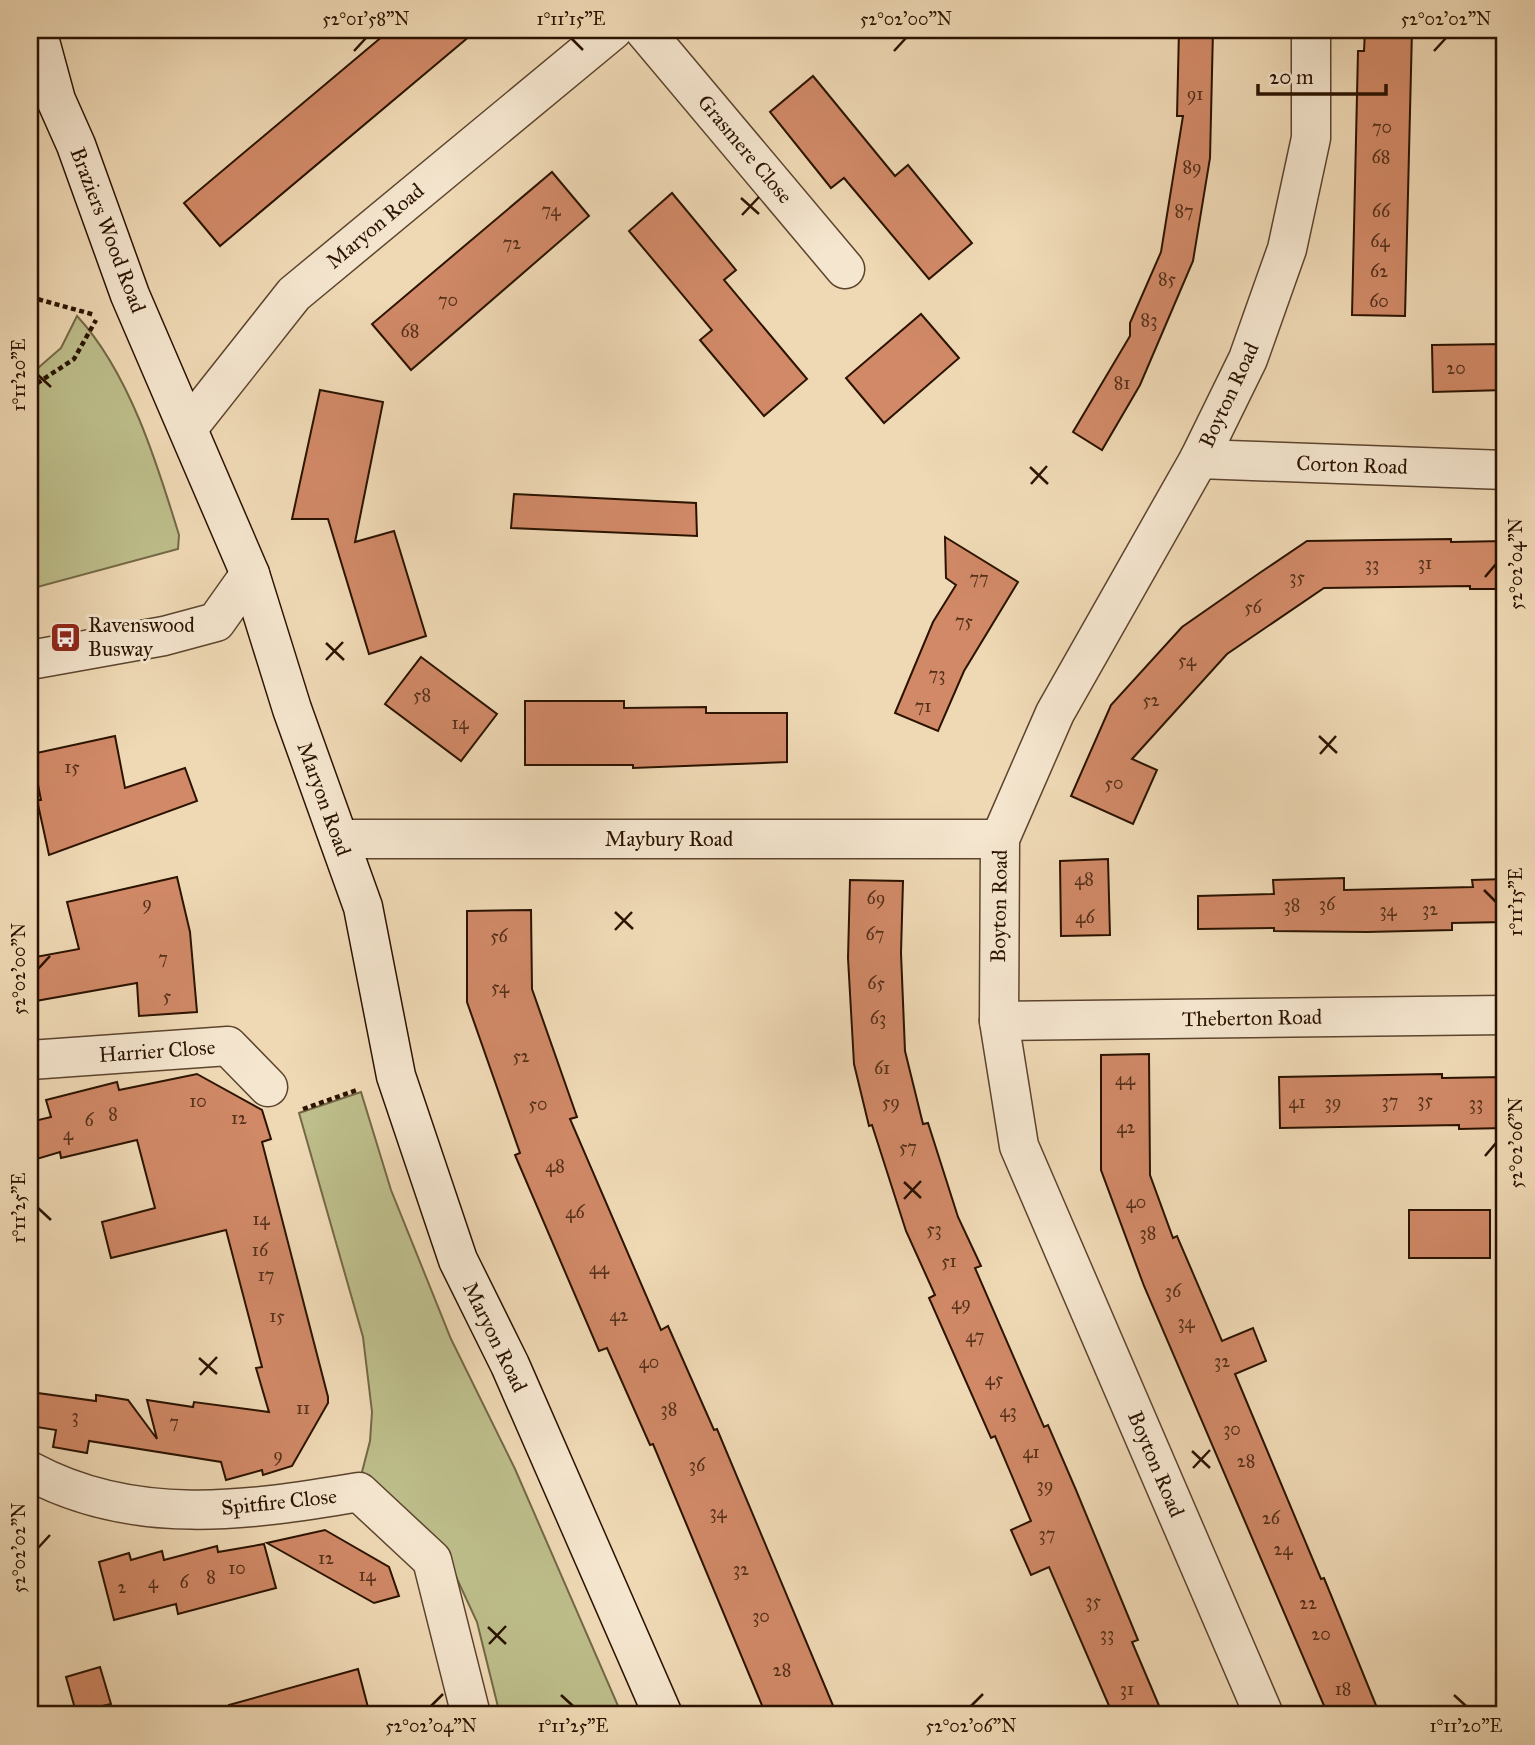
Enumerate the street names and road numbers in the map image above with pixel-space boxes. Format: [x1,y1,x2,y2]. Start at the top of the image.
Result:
street label: Grasmere Close [692,89,798,209]
street label: Braziers Wood Road [64,144,152,317]
street label: Maryon Road [321,177,429,274]
street label: Boyton Road [1193,338,1265,452]
street label: Corton Road [1296,450,1409,480]
street label: Maryon Road [291,738,357,860]
street label: Maybury Road [605,826,734,852]
street label: Boyton Road [985,849,1013,963]
street label: Theberton Road [1182,1004,1323,1032]
street label: Harrier Close [98,1034,216,1068]
street label: Maryon Road [457,1278,533,1397]
street label: Boyton Road [1122,1407,1190,1522]
street label: Spitfire Close [220,1483,338,1521]

